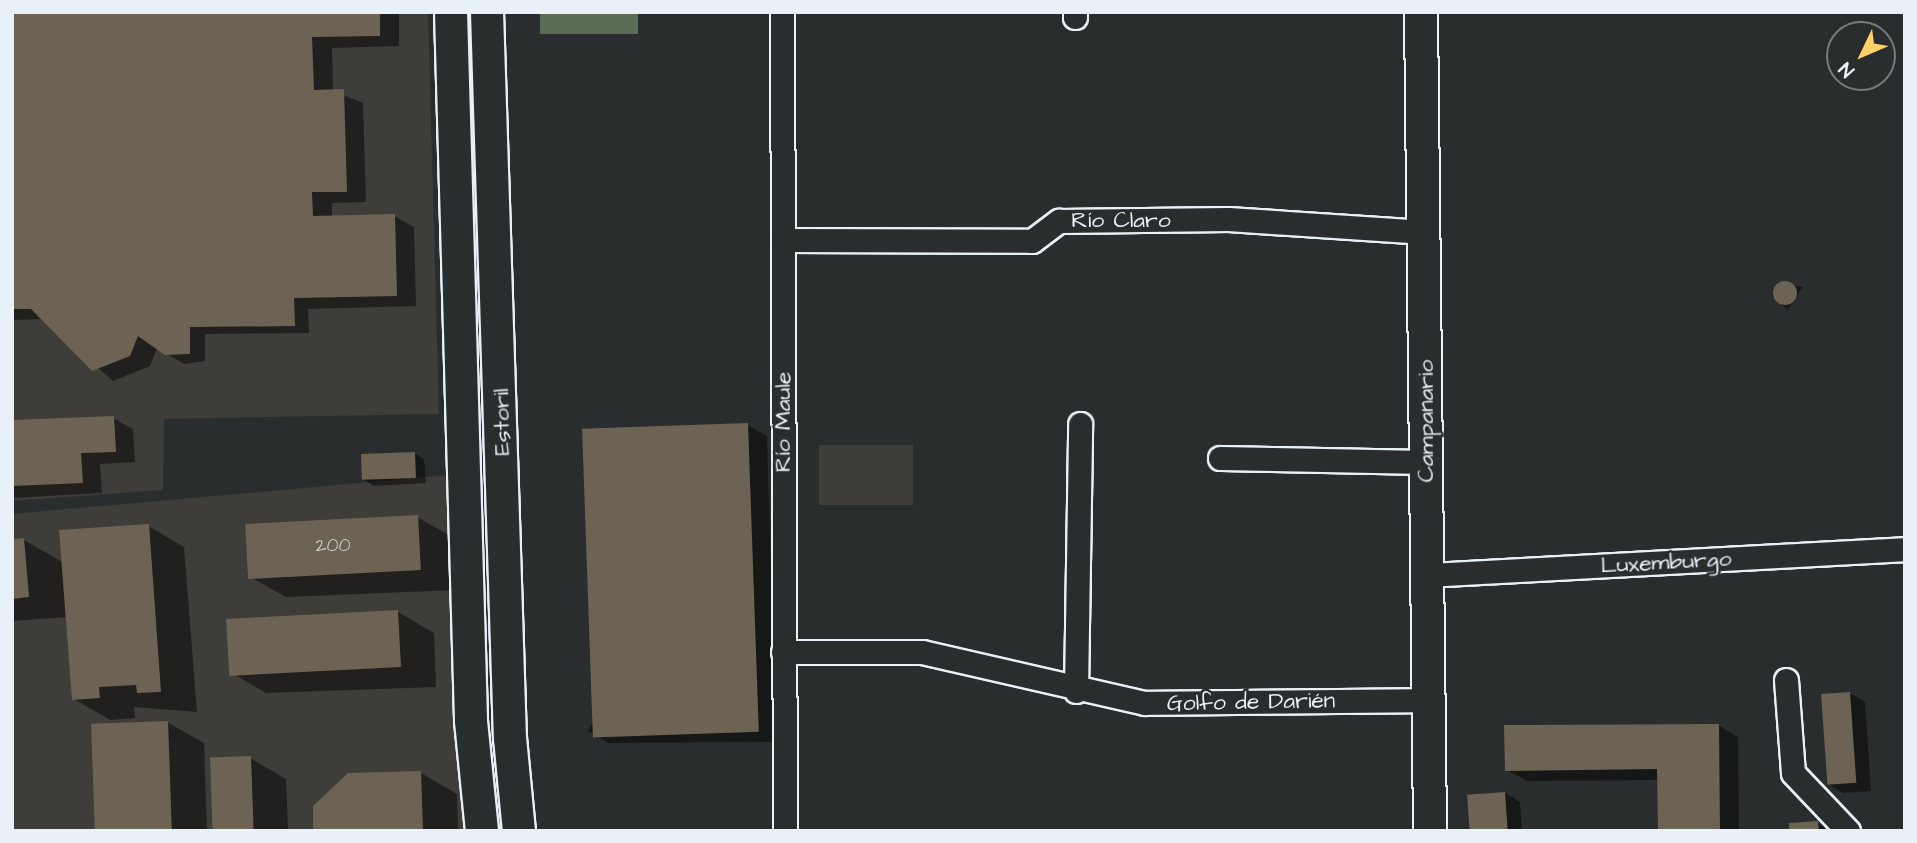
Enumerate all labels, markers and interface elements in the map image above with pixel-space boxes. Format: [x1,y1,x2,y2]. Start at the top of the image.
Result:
north arrow [1826,21,1896,91]
text: N [1833,56,1861,83]
street label: Río Claro [1071,206,1171,234]
street label: Campanario [1412,360,1440,482]
street label: Río Maule [769,372,797,472]
street label: Estoril [488,388,516,456]
house number: 200 [316,535,350,557]
street label: Luxemburgo [1600,545,1732,579]
street label: Golfo de Darién [1167,687,1335,717]

